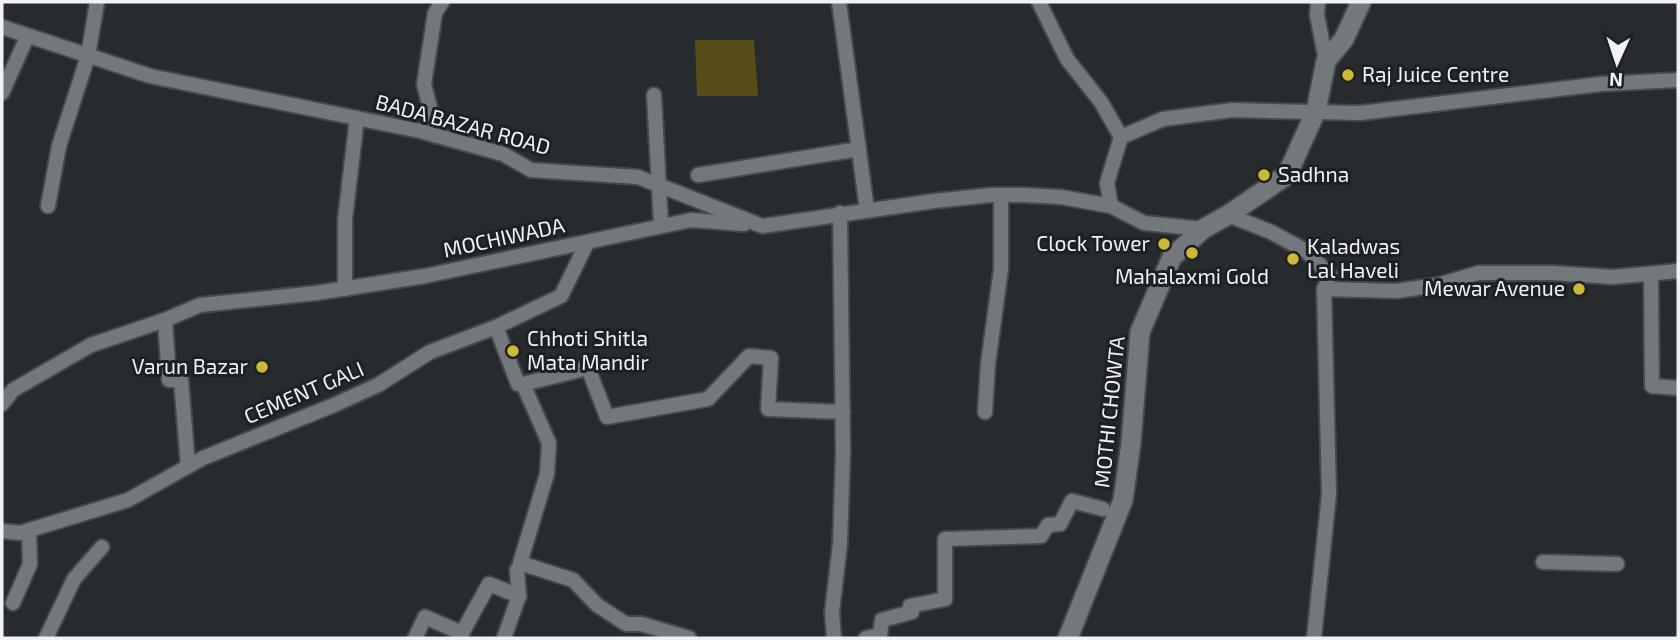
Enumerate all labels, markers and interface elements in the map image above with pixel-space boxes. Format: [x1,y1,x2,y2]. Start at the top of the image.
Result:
north arrow [1582,28,1652,98]
place label: Raj Juice Centre [1362,61,1509,87]
marker: Raj Juice Centre [1340,67,1356,83]
text: N [1609,69,1624,92]
street label: BADA BAZAR ROAD [373,88,553,159]
place label: Sadhna [1278,161,1349,186]
marker: Sadhna [1256,167,1272,183]
street label: MOCHIWADA [441,211,567,262]
place label: Clock Tower [1036,230,1151,255]
place label: Kaladwas Lal Haveli [1307,233,1400,282]
marker: Clock Tower [1156,236,1172,252]
marker: Mahalaxmi Gold [1184,245,1200,261]
marker: Kaladwas Lal Haveli [1285,251,1301,267]
place label: Mahalaxmi Gold [1115,263,1269,288]
place label: Mewar Avenue [1424,275,1565,300]
marker: Mewar Avenue [1571,281,1587,297]
place label: Chhoti Shitla Mata Mandir [527,325,650,374]
street label: MOTHI CHOWTA [1088,335,1129,489]
marker: Chhoti Shitla Mata Mandir [505,343,521,359]
place label: Varun Bazar [132,353,249,378]
street label: CEMENT GALI [240,355,367,428]
marker: Varun Bazar [254,359,270,375]

